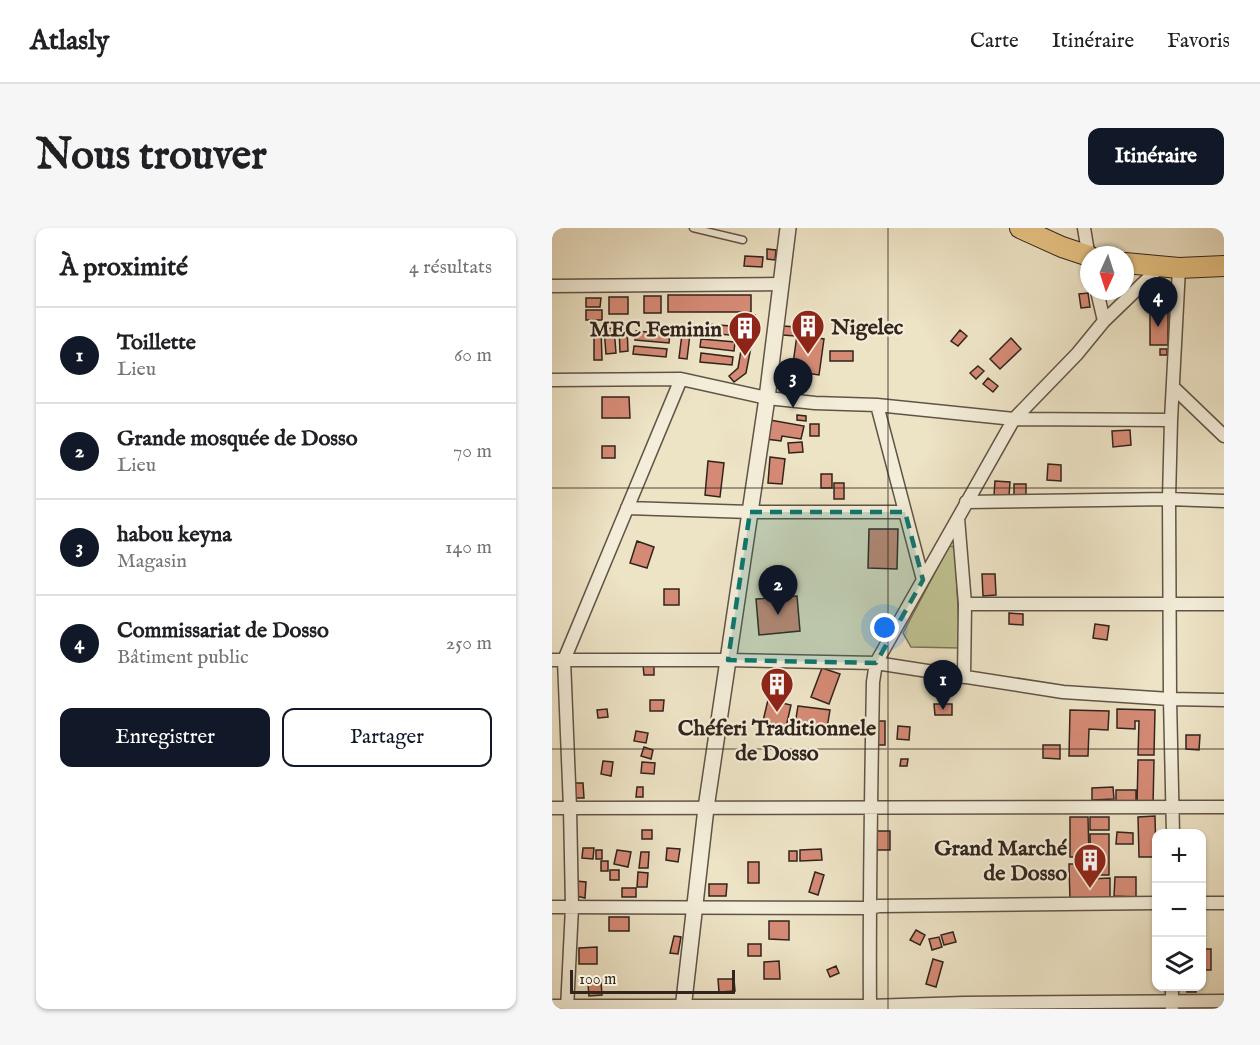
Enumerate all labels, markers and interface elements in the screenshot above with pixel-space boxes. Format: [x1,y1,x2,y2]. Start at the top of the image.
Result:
text: Atlasly [30,24,109,59]
text: Carte [970,28,1019,55]
text: Itinéraire [1052,28,1134,55]
text: Favoris [1167,28,1230,55]
button: Itinéraire [1088,128,1224,185]
text: Nous trouver [36,130,267,183]
north arrow [1080,246,1134,300]
text: À proximité [60,251,188,284]
text: 4 résultats [409,255,492,280]
pin: 4 [1138,278,1178,327]
building icon: Nigelec [790,308,826,355]
building icon: MEC Feminin [727,310,763,357]
place label: Nigelec [830,314,904,342]
place label: MEC Feminin [589,316,722,344]
text: Toillette [117,329,196,357]
text: 1 [76,343,83,368]
text: 60 m [454,343,492,368]
text: Lieu [117,357,156,382]
pin: 3 [774,358,812,408]
text: Grande mosquée de Dosso [117,425,358,453]
text: 2 [75,439,84,464]
text: 70 m [453,439,492,464]
text: Lieu [117,453,156,478]
text: habou keyna [117,521,232,549]
text: 3 [76,535,83,560]
text: 140 m [445,535,492,560]
text: Magasin [117,549,187,574]
pin: 2 [758,566,798,615]
your location [870,613,899,642]
text: Commissariat de Dosso [117,617,329,645]
text: 4 [75,631,84,656]
text: 250 m [446,631,492,656]
text: Bâtiment public [117,645,249,670]
pin: 1 [924,660,962,710]
building icon: Chéferi Traditionnele de Dosso [759,666,795,713]
button: Enregistrer [60,708,270,767]
button: Partager [282,708,492,767]
place label: Chéferi Traditionnele de Dosso [678,715,876,768]
map controls [1152,829,1206,991]
button: + [1152,829,1206,883]
place label: Grand Marché de Dosso [934,835,1067,888]
building icon: Grand Marché de Dosso [1072,842,1108,889]
button: − [1152,883,1206,937]
button: layers [1152,937,1206,991]
scale bar [570,967,735,994]
text: 100 m [579,970,616,990]

